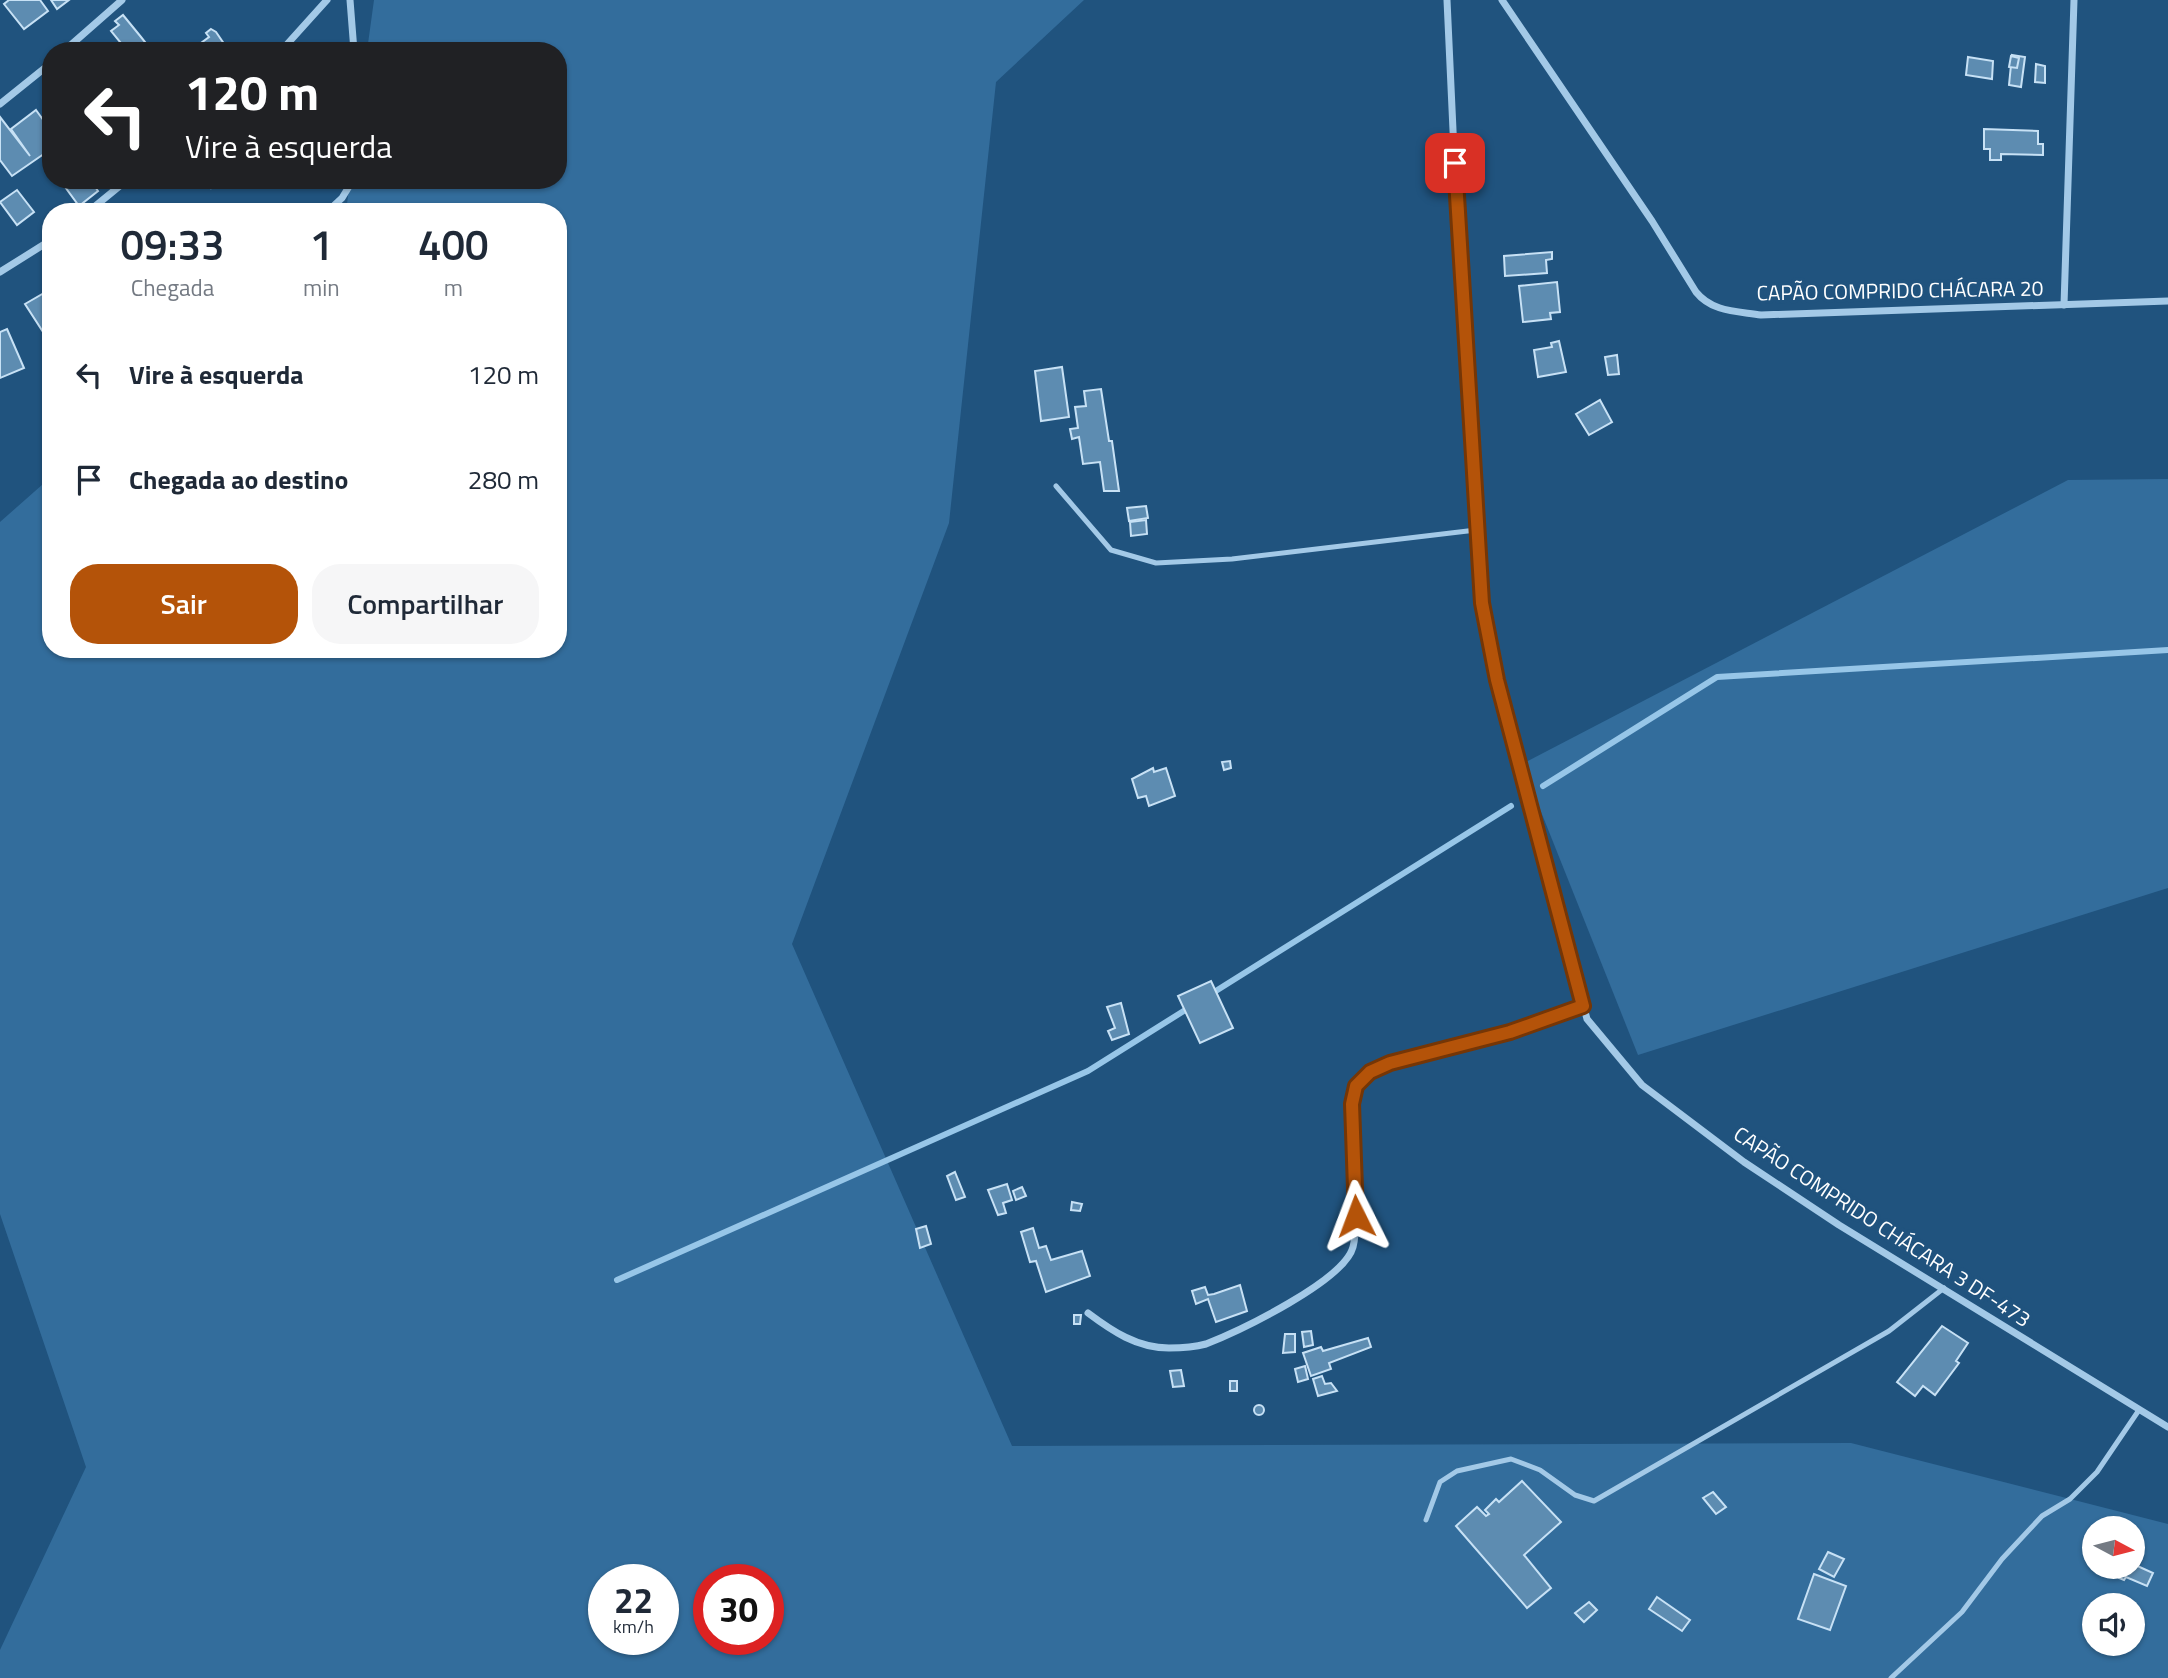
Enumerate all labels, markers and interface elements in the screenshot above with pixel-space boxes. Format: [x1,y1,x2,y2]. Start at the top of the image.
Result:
text: 120 m [185,54,319,129]
icon: left [70,70,161,161]
text: Vire à esquerda [185,122,392,170]
pin [1425,133,1485,193]
icon: arrive [1436,144,1474,182]
text: 09:33 [120,212,225,276]
text: 1 [310,212,333,276]
text: 400 [418,212,489,276]
text: Chegada [131,270,214,305]
text: min [303,270,340,305]
text: m [444,270,463,305]
street label: CAPÃO COMPRIDO CHÁCARA 20 [1756,271,2044,309]
text: Vire à esquerda [129,355,304,394]
text: 120 m [468,355,539,394]
icon: left [70,356,108,394]
text: Chegada ao destino [129,460,348,499]
text: 280 m [468,460,539,499]
icon: arrive [70,461,108,499]
button: Sair [70,564,298,644]
button: Compartilhar [312,564,539,644]
street label: CAPÃO COMPRIDO CHÁCARA 3 DF-473 [1728,1118,2038,1335]
position arrow [1319,1179,1393,1253]
north arrow [2082,1516,2146,1578]
map controls [2082,1516,2145,1656]
speed limit sign: 30 [693,1564,784,1655]
text: 22 [614,1573,653,1627]
button: sound [2082,1593,2145,1656]
text: km/h [613,1613,654,1640]

